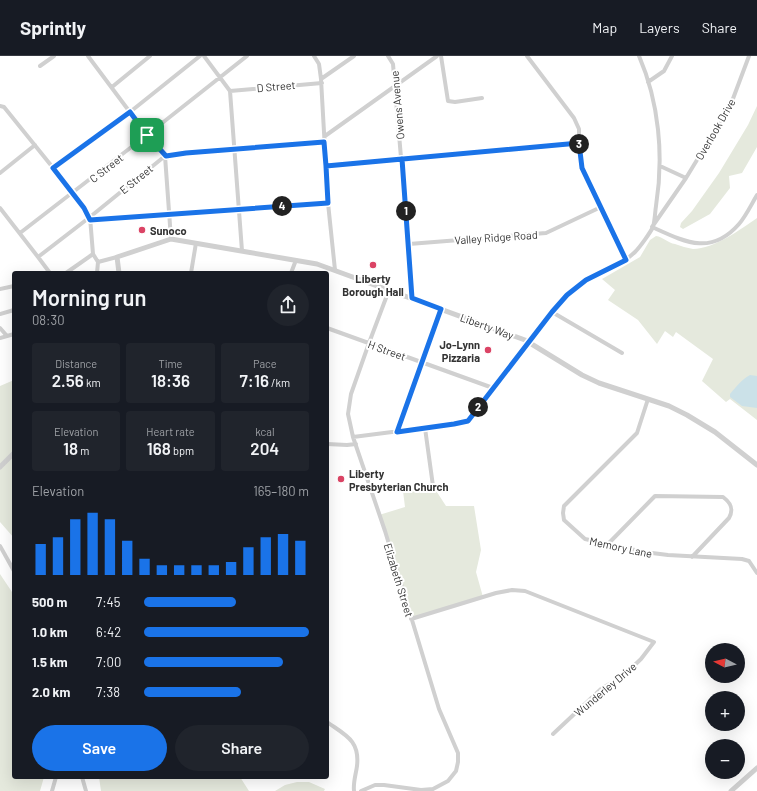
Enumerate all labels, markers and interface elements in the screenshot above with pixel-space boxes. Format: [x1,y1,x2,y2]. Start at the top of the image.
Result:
text: Sprintly [20,16,86,39]
text: Map [592,19,617,36]
text: Layers [639,19,680,36]
text: Share [702,19,737,36]
street label: Owens Avenue [388,70,406,140]
street label: D Street [256,78,296,94]
street label: Overlook Drive [692,96,738,162]
pin [130,118,164,152]
icon: arrive [136,124,158,146]
pin: 3 [569,134,589,154]
text: 3 [576,137,582,150]
street label: C Street [87,151,125,185]
street label: E Street [117,162,155,196]
pin: 4 [272,196,292,216]
text: 4 [279,199,285,212]
pin: 1 [396,201,416,221]
text: 1 [404,204,408,217]
place label: Sunoco [150,224,187,237]
marker: Sunoco [137,225,147,235]
street label: Valley Ridge Road [454,228,538,246]
marker: Liberty Borough Hall [368,260,378,270]
place label: Liberty Borough Hall [342,272,404,298]
text: Morning run [32,284,146,310]
button: share [267,284,309,326]
street label: Liberty Way [458,310,516,342]
text: 08:30 [32,312,65,328]
street label: H Street [366,337,408,363]
place label: Jo-Lynn Pizzaria [439,338,480,364]
marker: Jo-Lynn Pizzaria [483,345,493,355]
text: Distance [55,357,97,370]
text: Time [159,357,182,370]
text: Pace [253,357,277,370]
text: 2.56 [52,370,84,390]
text: 18:36 [151,370,190,390]
text: 7:16 [240,370,269,390]
text: km [84,376,101,389]
text: /km [269,376,290,389]
pin: 2 [468,397,488,417]
text: 2 [475,400,481,413]
text: Elevation [54,425,98,438]
text: Heart rate [146,425,195,438]
text: kcal [255,425,274,438]
text: 18 [63,438,78,458]
text: 168 [147,438,171,458]
text: 204 [250,438,279,458]
text: m [78,444,89,457]
text: bpm [171,444,194,457]
place label: Liberty Presbyterian Church [349,467,448,493]
marker: Liberty Presbyterian Church [336,474,346,484]
text: Elevation [32,483,84,499]
text: 165–180 m [253,483,309,499]
street label: Memory Lane [588,534,654,560]
street label: Elizabeth Street [382,542,416,618]
text: 500 m [32,594,67,610]
text: 7:45 [96,594,120,610]
text: 1.0 km [32,624,68,640]
text: 6:42 [96,624,121,640]
north arrow [705,643,745,683]
map controls [705,643,745,779]
text: 1.5 km [32,654,68,670]
text: 7:00 [96,654,121,670]
street label: Wunderley Drive [571,659,639,719]
text: 2.0 km [32,684,70,700]
text: 7:38 [96,684,120,700]
button: + [705,691,745,731]
button: Save [32,725,167,771]
button: Share [175,725,309,771]
button: − [705,739,745,779]

